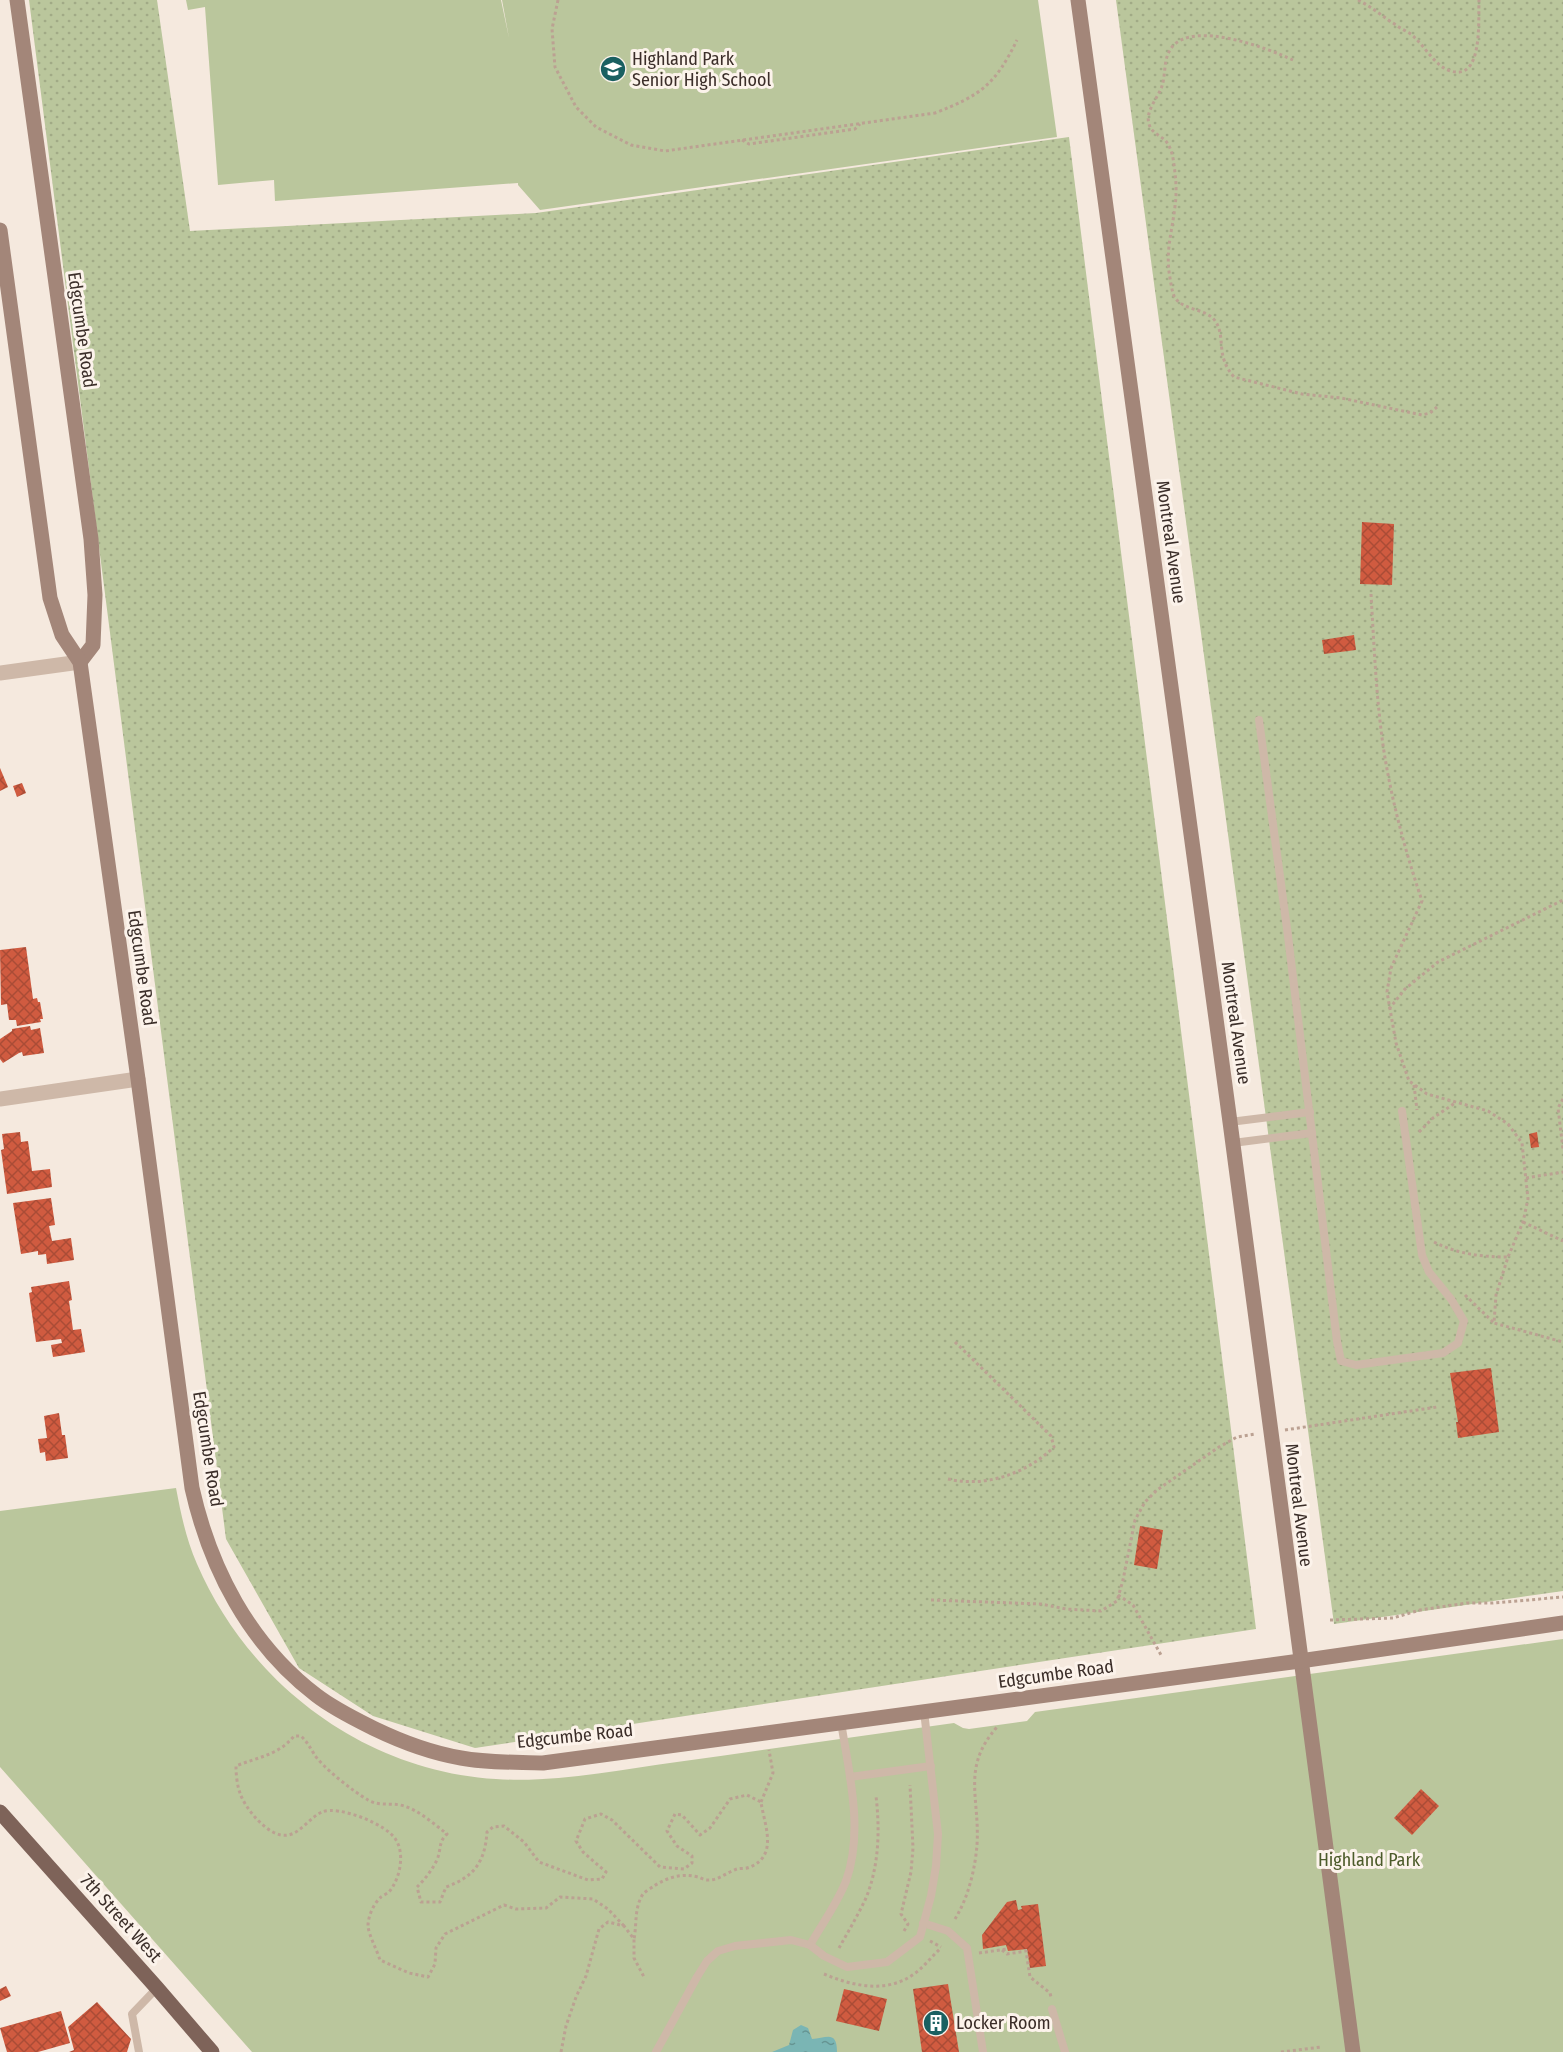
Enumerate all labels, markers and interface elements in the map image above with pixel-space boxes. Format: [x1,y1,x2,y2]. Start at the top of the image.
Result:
place label: Highland Park Senior High School [632,48,771,91]
school or university icon: Highland Park Senior High School [598,54,628,84]
street label: Edgcumbe Road [63,271,101,389]
street label: Montreal Avenue [1151,479,1191,605]
street label: Edgcumbe Road [123,909,161,1027]
street label: Montreal Avenue [1216,960,1256,1086]
street label: Edgcumbe Road [188,1390,228,1508]
street label: Montreal Avenue [1281,1442,1317,1568]
street label: Edgcumbe Road [997,1655,1115,1693]
street label: Edgcumbe Road [516,1719,634,1753]
park label: Highland Park [1318,1849,1421,1871]
street label: 7th Street West [76,1869,166,1967]
building icon: Locker Room [921,2008,951,2038]
place label: Locker Room [956,2012,1051,2034]

